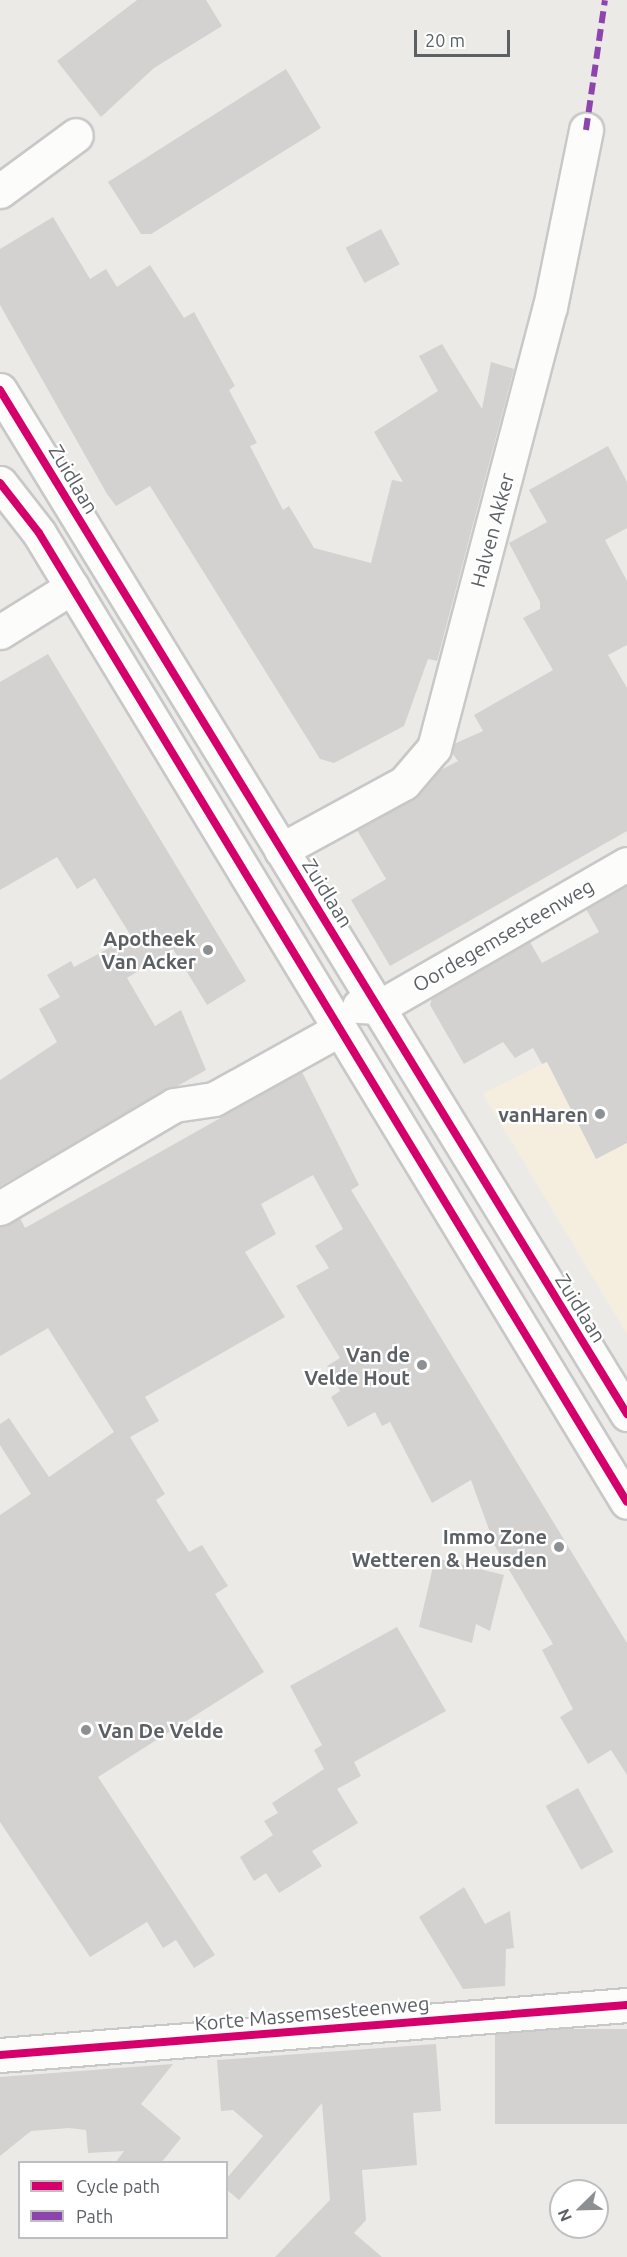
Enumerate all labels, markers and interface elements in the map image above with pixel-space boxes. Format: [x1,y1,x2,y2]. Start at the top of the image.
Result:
scale bar [417,18,513,56]
text: 20 m [425,30,465,50]
street label: Zuidlaan [44,440,104,518]
street label: Halven Akker [465,470,519,590]
street label: Zuidlaan [298,854,358,932]
street label: Oordegemsesteenweg [408,873,598,997]
place label: Apotheek Van Acker [101,927,196,974]
marker: Apotheek Van Acker [201,943,215,957]
place label: vanHaren [498,1102,588,1126]
marker: vanHaren [593,1107,607,1121]
street label: Zuidlaan [551,1269,611,1347]
place label: Van de Velde Hout [304,1342,410,1389]
marker: Van de Velde Hout [415,1358,429,1372]
place label: Immo Zone Wetteren & Heusden [352,1524,547,1571]
marker: Immo Zone Wetteren & Heusden [552,1540,566,1554]
place label: Van De Velde [98,1718,224,1742]
marker: Van De Velde [79,1723,93,1737]
street label: Korte Massemsesteenweg [194,1991,430,2035]
legend [18,2161,228,2239]
text: Cycle path [76,2176,160,2196]
north arrow [549,2179,609,2239]
text: Path [76,2206,113,2226]
text: N [554,2206,575,2224]

